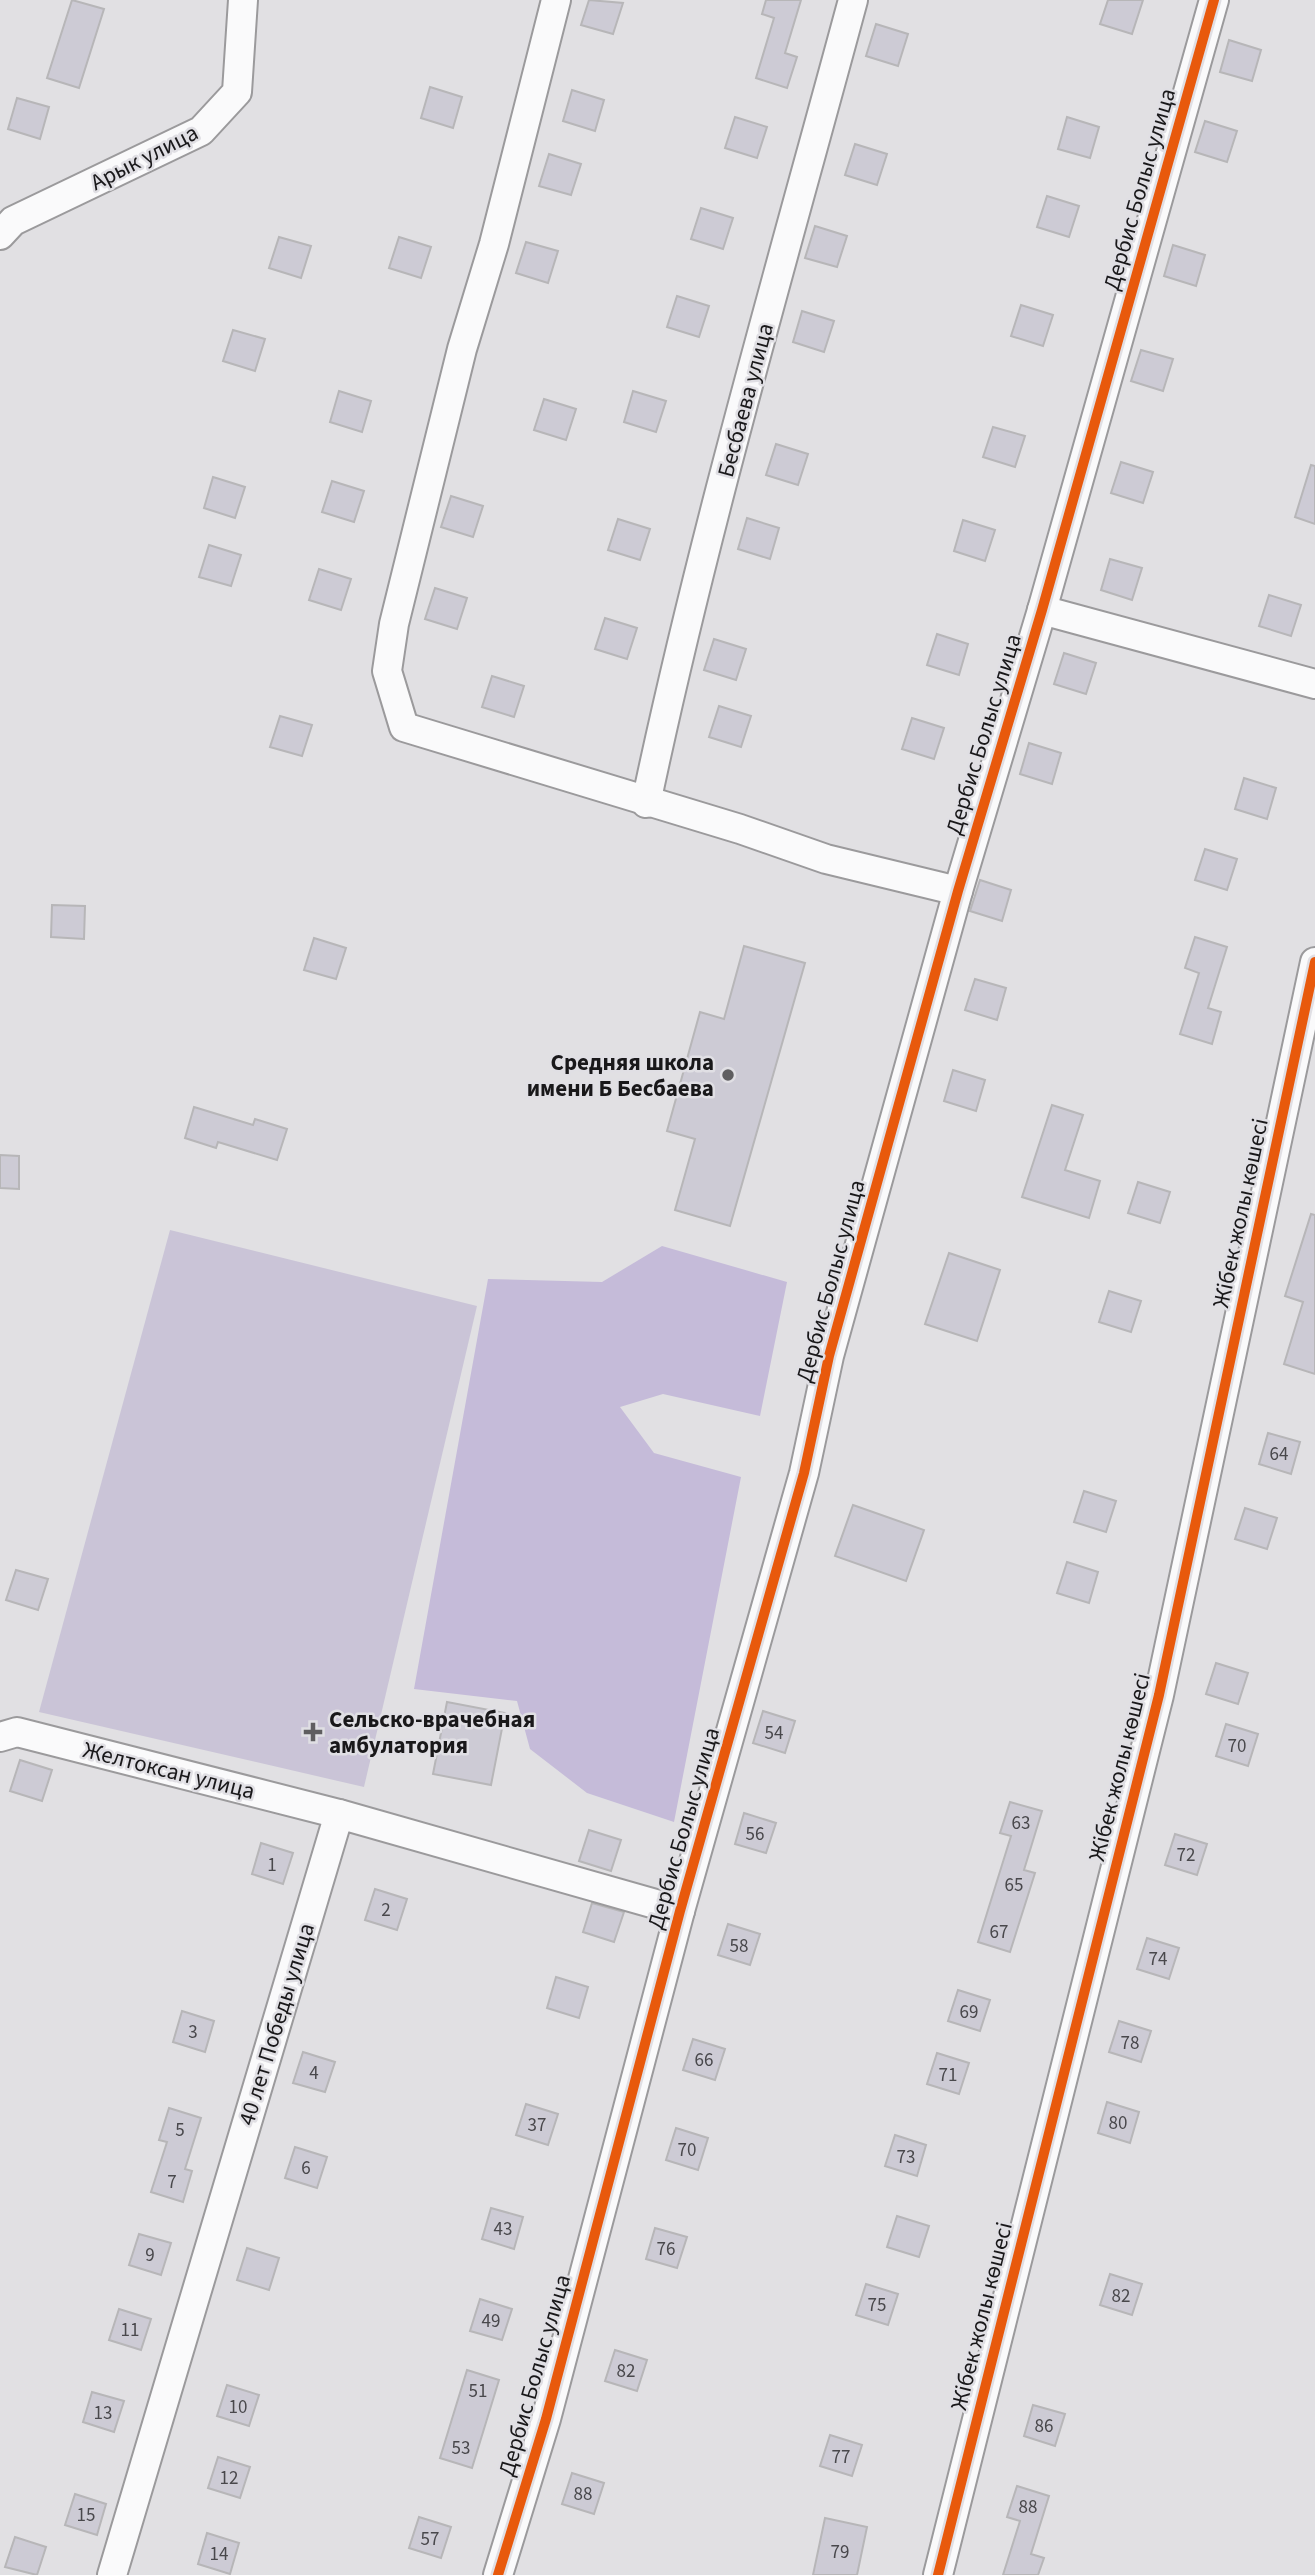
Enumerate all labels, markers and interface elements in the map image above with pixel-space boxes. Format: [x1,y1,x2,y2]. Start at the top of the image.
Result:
street label: Дербис Болыс улица [1095,84,1184,294]
street label: Арык улица [85,116,204,199]
street label: Бесбаева улица [709,319,782,481]
street label: Дербис Болыс улица [937,630,1030,839]
place label: Средняя школа имени Б Бесбаева [527,1046,714,1105]
marker: Средняя школа имени Б Бесбаева [720,1067,736,1083]
street label: Жібек жолы көшесі [1204,1115,1277,1311]
street label: Дербис Болыс улица [788,1176,873,1386]
house number: 64 [1270,1441,1288,1468]
street label: Жібек жолы көшесі [1080,1669,1159,1865]
place label: Сельско-врачебная амбулатория [329,1703,535,1762]
house number: 54 [765,1720,783,1747]
marker: Сельско-врачебная амбулатория [303,1722,323,1742]
street label: Дербис Болыс улица [639,1723,728,1933]
street label: Желтоксан улица [80,1733,258,1808]
house number: 70 [1228,1733,1246,1760]
house number: 63 [1012,1810,1030,1837]
house number: 56 [746,1821,764,1848]
house number: 72 [1177,1842,1195,1869]
house number: 1 [267,1852,277,1879]
house number: 65 [1005,1872,1023,1899]
house number: 2 [381,1897,391,1924]
house number: 67 [990,1919,1008,1946]
street label: 40 лет Победы улица [232,1920,320,2128]
house number: 58 [730,1933,748,1960]
house number: 74 [1149,1946,1167,1973]
house number: 69 [960,1999,978,2026]
house number: 3 [188,2019,198,2046]
house number: 78 [1121,2030,1139,2057]
house number: 66 [695,2047,713,2074]
house number: 4 [309,2061,319,2083]
house number: 71 [939,2062,957,2089]
house number: 80 [1109,2110,1127,2137]
house number: 37 [528,2112,546,2139]
house number: 5 [175,2117,185,2144]
house number: 70 [678,2137,696,2164]
house number: 73 [897,2144,915,2171]
house number: 6 [301,2155,311,2182]
house number: 7 [167,2169,177,2196]
house number: 43 [494,2216,512,2243]
street label: Жібек жолы көшесі [942,2218,1021,2414]
house number: 76 [657,2236,675,2263]
house number: 9 [145,2242,155,2269]
street label: Дербис Болыс улица [490,2270,579,2480]
house number: 82 [1112,2283,1130,2310]
house number: 75 [868,2292,886,2319]
house number: 49 [482,2308,500,2335]
house number: 11 [121,2317,139,2344]
house number: 82 [617,2358,635,2385]
house number: 51 [469,2378,487,2405]
house number: 10 [229,2394,247,2421]
house number: 13 [94,2400,112,2427]
house number: 86 [1035,2413,1053,2440]
house number: 53 [452,2435,470,2462]
house number: 77 [832,2444,850,2471]
house number: 12 [220,2465,238,2492]
house number: 88 [574,2481,592,2508]
house number: 88 [1019,2494,1037,2521]
house number: 15 [77,2502,95,2529]
house number: 57 [421,2526,439,2553]
house number: 79 [831,2539,849,2566]
house number: 14 [210,2541,228,2568]

